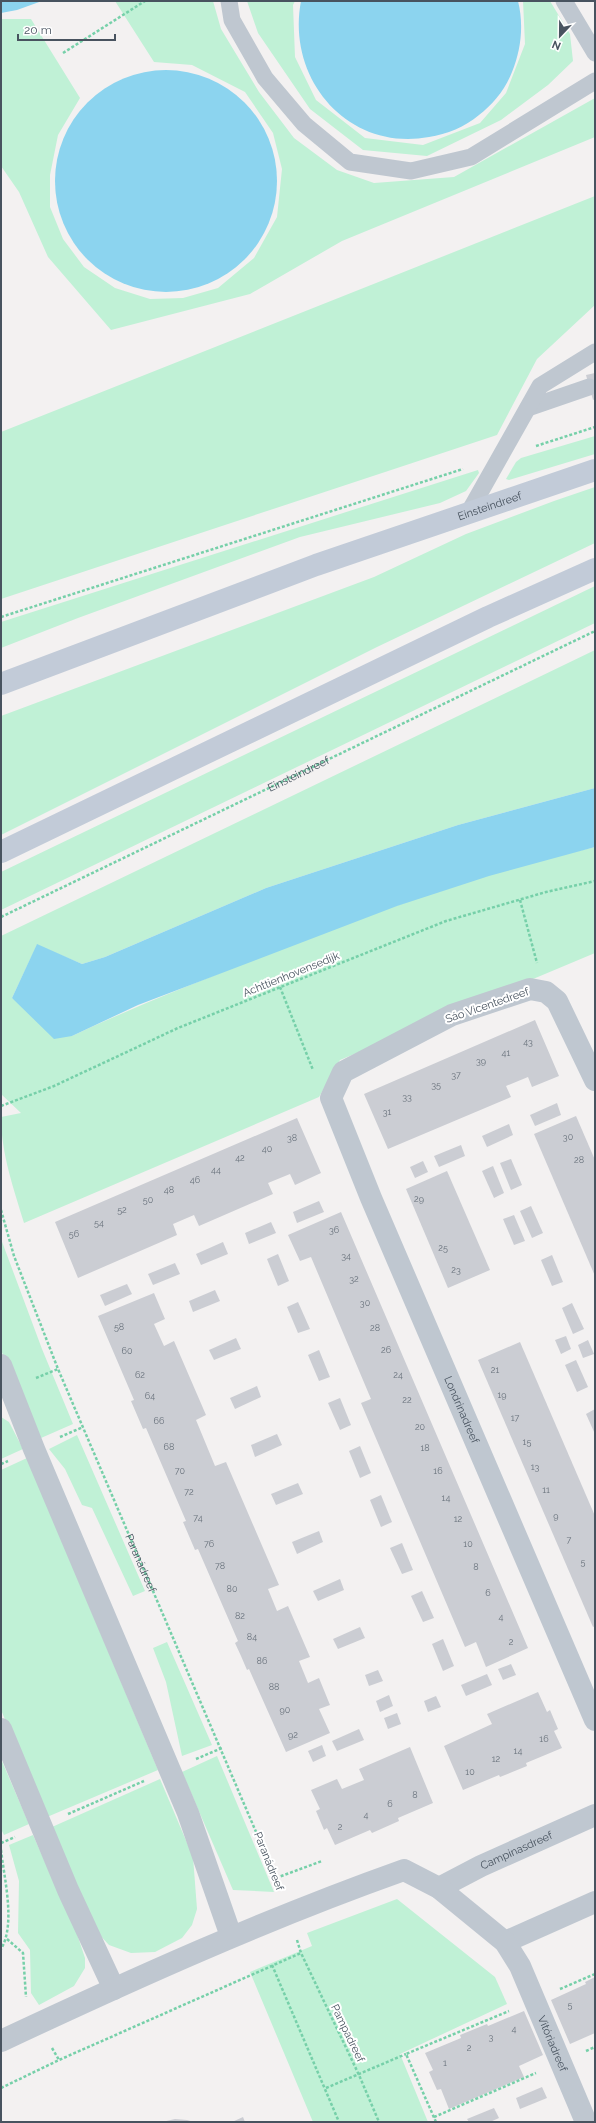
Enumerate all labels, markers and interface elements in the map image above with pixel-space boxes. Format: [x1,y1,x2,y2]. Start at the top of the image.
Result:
scale bar [18,16,115,42]
north arrow [540,16,580,56]
text: 20 m [24,23,52,37]
text: N [550,37,563,52]
street label: Einsteindreef [456,489,524,523]
street label: Einsteindreef [266,754,332,795]
street label: Achttienhovensedijk [241,949,341,1000]
street label: Sáo Vicentedreef [444,985,531,1026]
house number: 43 [523,1037,533,1047]
house number: 41 [502,1048,511,1058]
house number: 39 [476,1056,486,1066]
house number: 37 [451,1070,461,1080]
house number: 35 [431,1080,441,1090]
house number: 33 [402,1092,412,1102]
house number: 31 [383,1107,391,1117]
house number: 30 [563,1132,574,1142]
house number: 38 [287,1133,297,1143]
house number: 40 [262,1144,273,1154]
house number: 42 [235,1153,245,1163]
house number: 28 [574,1155,584,1165]
house number: 44 [211,1165,221,1175]
house number: 46 [190,1175,201,1185]
house number: 48 [164,1185,174,1195]
house number: 29 [414,1194,424,1204]
house number: 50 [143,1195,154,1205]
house number: 52 [117,1205,127,1215]
house number: 54 [94,1218,104,1228]
house number: 36 [329,1225,340,1235]
house number: 56 [69,1229,80,1239]
house number: 25 [438,1243,448,1253]
house number: 34 [341,1251,351,1261]
house number: 23 [451,1265,461,1275]
house number: 32 [349,1274,359,1284]
house number: 30 [360,1298,371,1308]
house number: 58 [114,1322,124,1332]
house number: 28 [370,1323,380,1333]
house number: 26 [381,1345,392,1355]
house number: 60 [122,1346,133,1356]
house number: 21 [491,1365,499,1375]
house number: 62 [135,1370,145,1380]
house number: 24 [393,1370,403,1380]
street label: Londrinadreef [441,1374,482,1446]
house number: 19 [497,1390,507,1400]
house number: 64 [145,1391,155,1401]
house number: 22 [402,1395,412,1405]
house number: 17 [511,1413,519,1423]
house number: 66 [154,1416,165,1426]
house number: 20 [415,1422,426,1432]
house number: 15 [523,1437,531,1447]
house number: 68 [164,1442,174,1452]
house number: 18 [420,1443,430,1453]
house number: 13 [531,1462,540,1472]
house number: 70 [175,1466,186,1476]
house number: 16 [433,1466,443,1476]
house number: 11 [542,1485,550,1495]
house number: 72 [184,1487,194,1497]
house number: 14 [442,1493,450,1503]
house number: 9 [553,1511,559,1521]
house number: 74 [193,1513,203,1523]
house number: 12 [454,1514,463,1524]
street label: Paranádreef [122,1532,159,1595]
house number: 7 [567,1535,572,1545]
house number: 76 [204,1539,215,1549]
house number: 10 [463,1539,473,1549]
house number: 5 [581,1557,586,1567]
house number: 78 [215,1561,225,1571]
house number: 8 [473,1562,479,1572]
house number: 80 [227,1584,238,1594]
house number: 6 [485,1588,491,1598]
house number: 82 [235,1611,245,1621]
house number: 4 [499,1612,504,1622]
house number: 84 [247,1632,257,1642]
house number: 2 [509,1637,514,1647]
house number: 86 [257,1656,268,1666]
house number: 88 [269,1682,279,1692]
house number: 90 [280,1705,291,1715]
house number: 92 [288,1730,298,1740]
house number: 16 [539,1734,549,1744]
house number: 14 [514,1746,522,1756]
house number: 12 [492,1754,501,1764]
house number: 10 [465,1767,475,1777]
house number: 8 [412,1790,418,1800]
house number: 6 [387,1799,393,1809]
house number: 4 [364,1810,369,1820]
house number: 2 [338,1822,343,1832]
street label: Campinasdreef [478,1829,555,1872]
street label: Paranádreef [251,1830,286,1893]
house number: 5 [568,2000,573,2010]
street label: Pampadreef [328,2002,367,2065]
street label: Vitóriadreef [535,2014,570,2074]
house number: 4 [512,2024,517,2034]
house number: 3 [489,2032,494,2042]
house number: 2 [467,2043,472,2053]
house number: 1 [443,2058,447,2068]

